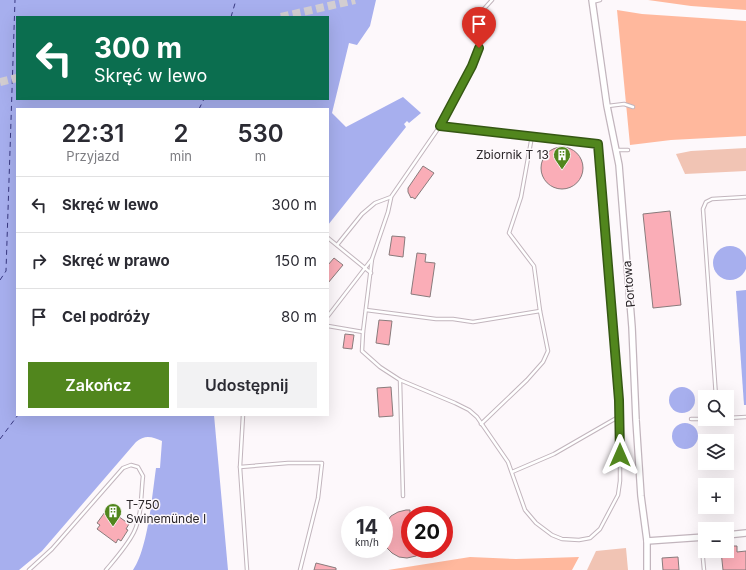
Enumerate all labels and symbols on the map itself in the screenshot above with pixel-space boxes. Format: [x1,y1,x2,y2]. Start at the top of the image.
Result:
pin [462,7.0,496,48]
building icon: Zbiornik T 13 [552,145,572,170]
place label: Zbiornik T 13 [476,147,549,162]
street label: Portowa [619,260,638,308]
position arrow [599,434,641,476]
place label: T-750 Swinemünde I [126,497,206,526]
building icon: T-750 Swinemünde I [103,502,123,527]
speed limit sign: 20 [401,506,453,558]

